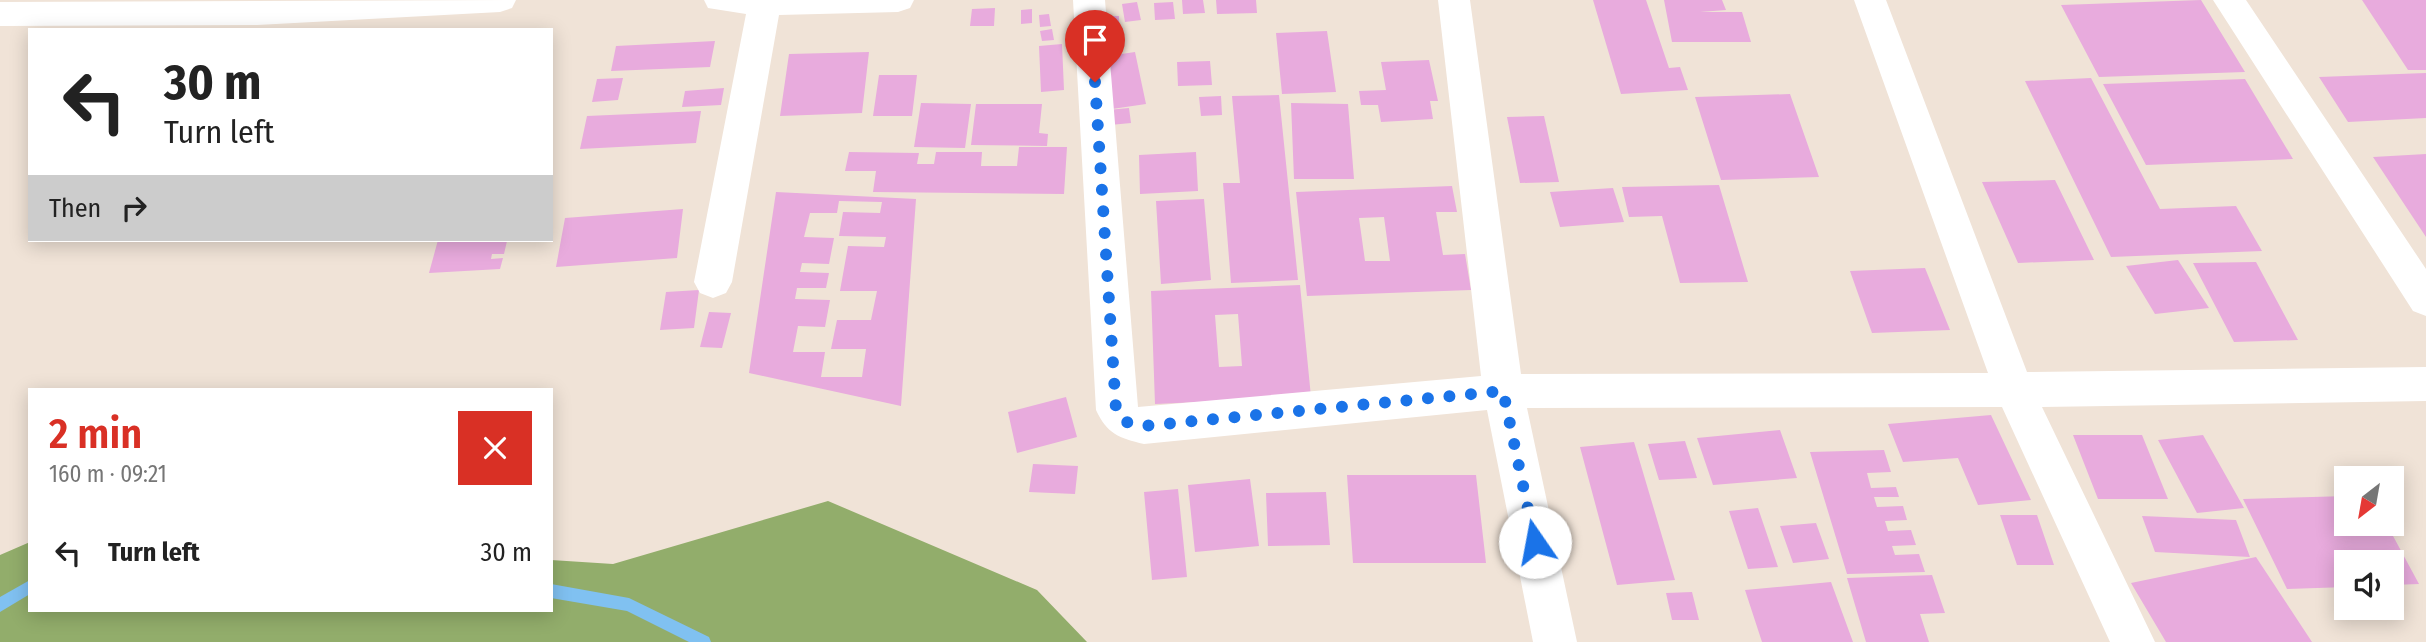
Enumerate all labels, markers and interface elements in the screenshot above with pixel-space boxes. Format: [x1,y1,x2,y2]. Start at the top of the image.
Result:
pin [1065,10,1125,82]
icon: arrive [1076,21,1114,59]
text: 30 m [164,53,262,112]
icon: left [49,56,140,147]
text: Turn left [164,113,274,151]
icon: right [115,189,153,227]
text: Then [49,193,101,224]
text: 2 min [49,409,142,459]
button: close [458,411,532,485]
text: 160 m · 09:21 [49,460,167,488]
north arrow [2334,466,2404,536]
map controls [2334,466,2404,620]
position arrow [1498,505,1572,579]
icon: left [49,534,87,572]
text: Turn left [108,537,200,568]
text: 30 m [481,537,532,568]
button: sound [2334,550,2404,620]

